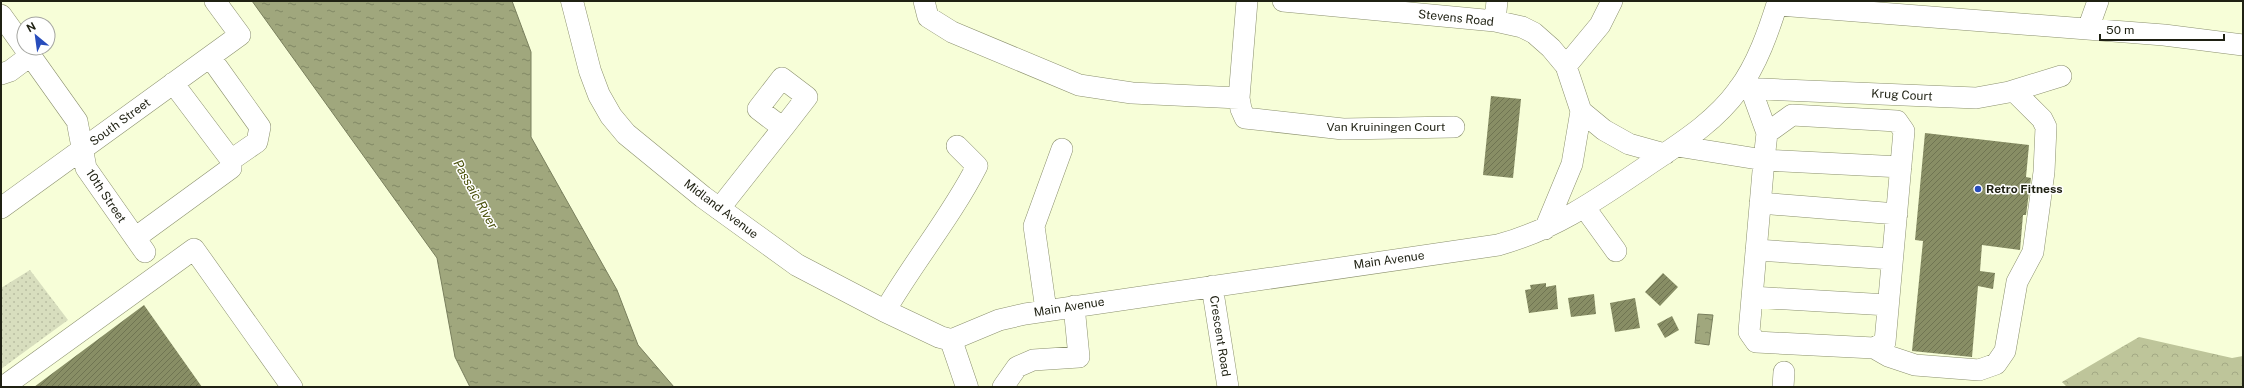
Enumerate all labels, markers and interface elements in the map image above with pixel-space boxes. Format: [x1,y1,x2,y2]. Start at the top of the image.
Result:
street label: Stevens Road [1417,7,1495,29]
north arrow [16,16,56,56]
scale bar [2100,16,2224,42]
text: N [24,20,38,35]
text: 50 m [2106,23,2134,37]
street label: Krug Court [1871,86,1933,104]
street label: South Street [87,95,153,149]
street label: Van Kruiningen Court [1326,120,1446,134]
water label: Passaic River [450,157,501,232]
street label: 10th Street [83,166,129,226]
street label: Midland Avenue [681,177,761,242]
place label: Retro Fitness [1986,182,2063,196]
marker: Retro Fitness [1973,184,1983,194]
street label: Main Avenue [1353,248,1425,272]
street label: Main Avenue [1033,294,1106,319]
street label: Crescent Road [1207,295,1233,377]

